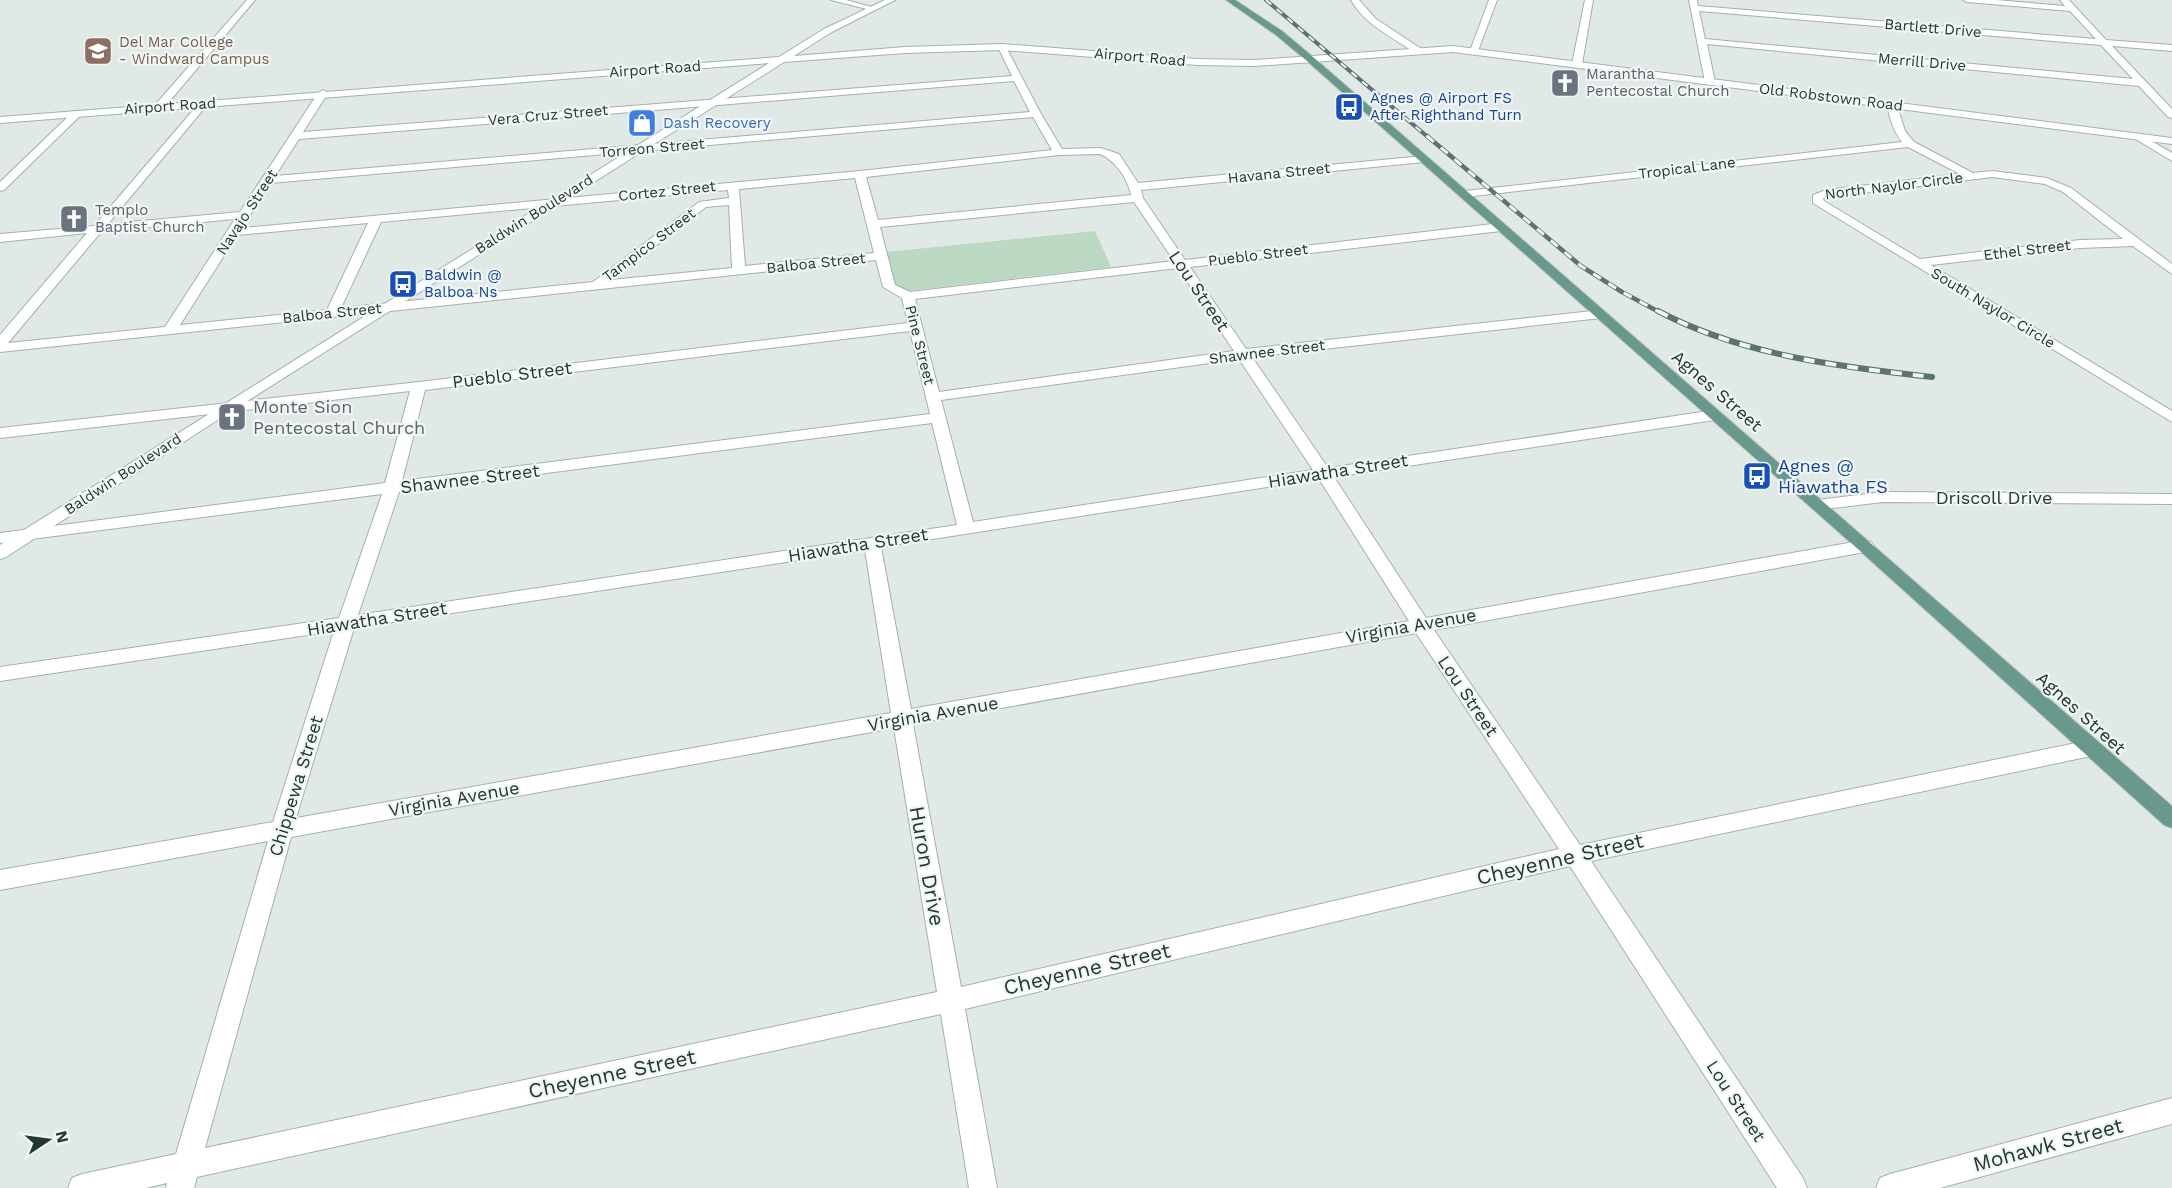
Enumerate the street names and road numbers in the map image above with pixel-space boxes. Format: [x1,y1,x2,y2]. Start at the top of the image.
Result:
street label: Bartlett Drive [1884,15,1982,41]
street label: Airport Road [1093,44,1187,70]
street label: Merrill Drive [1877,49,1967,75]
street label: Airport Road [608,57,702,81]
street label: Old Robstown Road [1758,79,1904,115]
street label: Airport Road [123,94,217,118]
street label: Vera Cruz Street [487,101,610,129]
street label: Torreon Street [599,134,706,162]
street label: Tropical Lane [1637,153,1737,183]
street label: Havana Street [1227,159,1332,187]
street label: Navajo Street [213,165,282,258]
street label: North Naylor Circle [1824,169,1964,203]
street label: Baldwin Boulevard [472,170,596,258]
street label: Cortez Street [617,177,717,205]
street label: Tampico Street [599,204,699,286]
street label: Ethel Street [1982,236,2072,264]
street label: Pueblo Street [1207,240,1310,270]
street label: Lou Street [1165,246,1234,335]
street label: Balboa Street [765,249,867,277]
street label: South Naylor Circle [1928,264,2058,352]
street label: Balboa Street [281,299,383,327]
street label: Pine Street [901,303,939,387]
street label: Shawnee Street [1208,336,1327,368]
street label: Agnes Street [1668,346,1767,436]
street label: Pueblo Street [451,357,573,392]
street label: Baldwin Boulevard [61,430,185,518]
street label: Hiawatha Street [1266,449,1410,492]
street label: Shawnee Street [399,459,541,497]
street label: Driscoll Drive [1936,487,2052,508]
street label: Hiawatha Street [786,523,930,566]
street label: Hiawatha Street [305,597,449,640]
street label: Virginia Avenue [1344,604,1478,647]
street label: Lou Street [1434,651,1503,740]
street label: Agnes Street [2032,667,2131,758]
street label: Virginia Avenue [866,692,1000,735]
street label: Chippewa Street [264,713,327,859]
street label: Virginia Avenue [387,777,521,820]
street label: Huron Drive [905,804,950,928]
street label: Cheyenne Street [1474,827,1646,890]
street label: Cheyenne Street [1001,937,1173,1000]
street label: Cheyenne Street [526,1044,698,1103]
street label: Lou Street [1702,1056,1771,1146]
street label: Mohawk Street [1970,1112,2126,1177]

